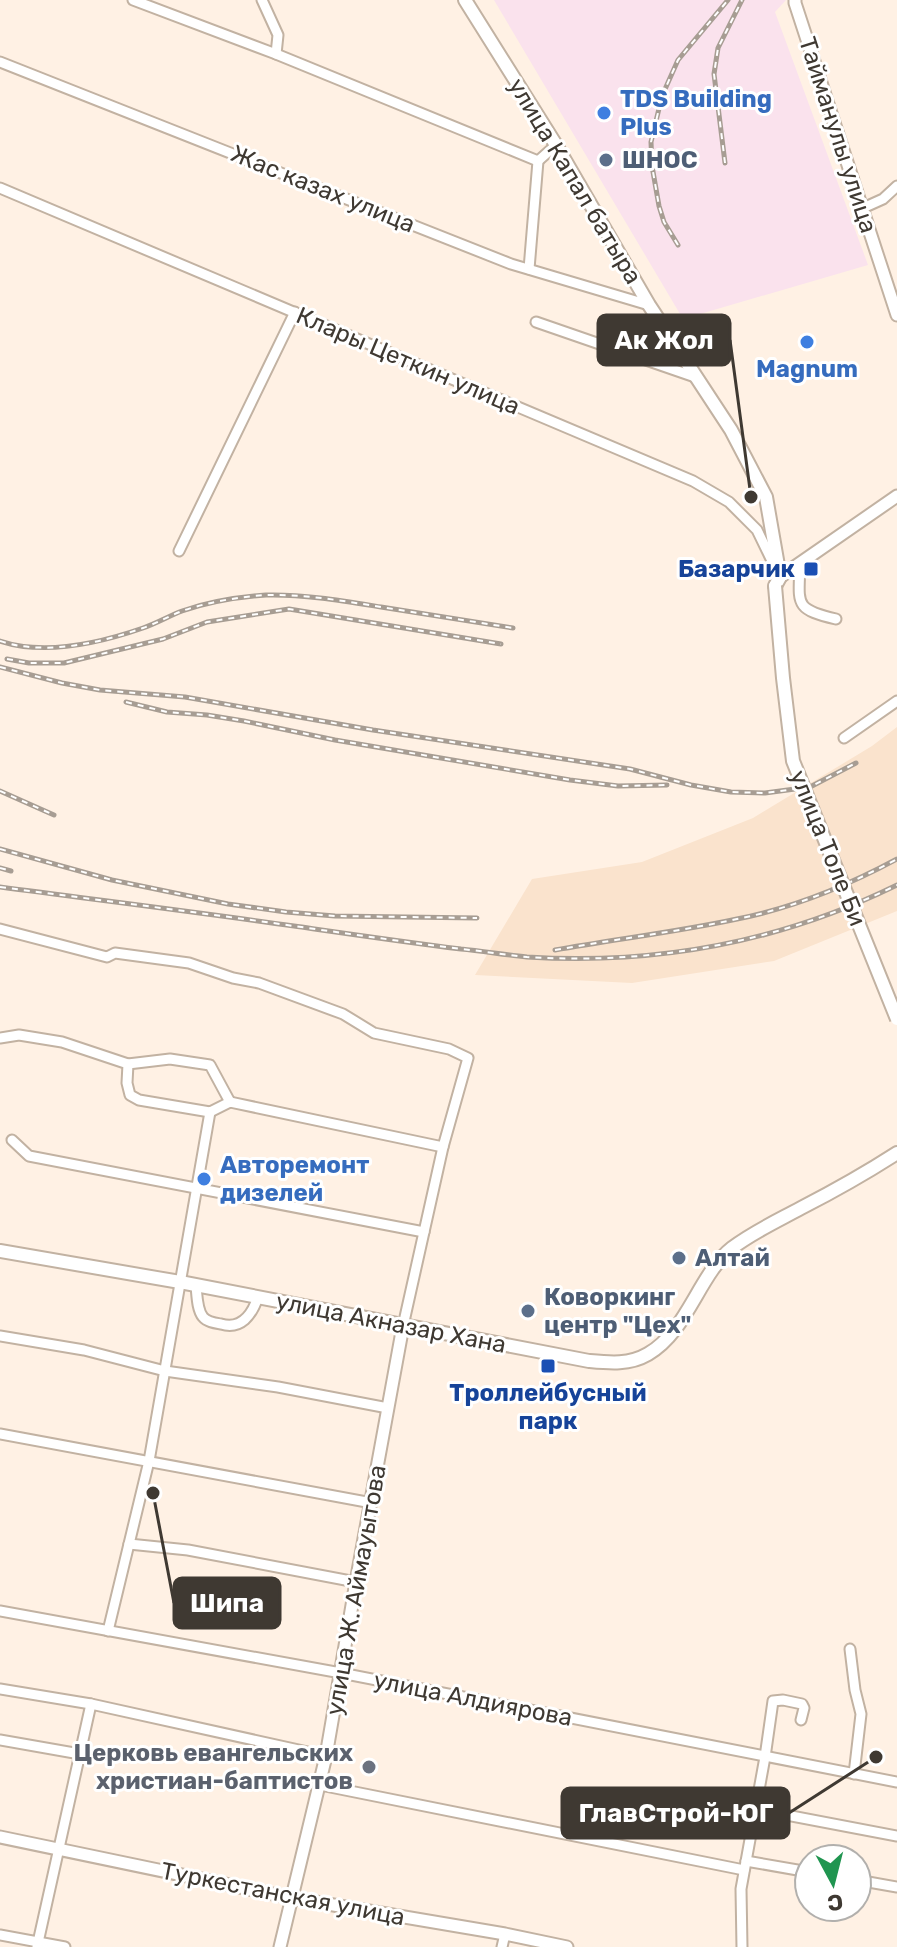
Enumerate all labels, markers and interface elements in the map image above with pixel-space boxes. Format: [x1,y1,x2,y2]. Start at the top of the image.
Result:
street label: Тайманулы улица [793,34,883,236]
street label: улица Капал батыра [503,73,647,289]
place label: TDS Building Plus [620,85,772,141]
marker: TDS Building Plus [595,104,613,122]
street label: Жас казах улица [227,139,419,239]
place label: ШНОС [622,146,698,174]
marker: ШНОС [597,151,615,169]
street label: Клары Цеткин улица [292,301,524,421]
callout: Ак Жол [598,315,730,365]
text: Ак Жол [614,325,714,356]
marker: Magnum [798,333,816,351]
place label: Magnum [756,355,858,383]
place label: Базарчик [678,555,795,583]
marker: Базарчик [802,560,820,578]
street label: улица Толе Би [784,766,872,930]
place label: Авторемонт дизелей [220,1151,369,1207]
marker: Авторемонт дизелей [195,1170,213,1188]
place label: Алтай [695,1244,770,1272]
marker: Алтай [670,1249,688,1267]
place label: Коворкинг центр "Цех" [544,1283,691,1339]
street label: улица Акназар Хана [274,1287,508,1359]
marker: Коворкинг центр "Цех" [519,1302,537,1320]
marker: Троллейбусный парк [539,1357,557,1375]
place label: Троллейбусный парк [449,1379,647,1435]
street label: улица Ж. Аймауытова [320,1463,392,1717]
callout: Шипа [174,1578,280,1628]
text: Шипа [190,1588,264,1619]
street label: улица Алдиярова [371,1666,575,1732]
place label: Церковь евангельских христиан-баптистов [73,1739,353,1795]
marker: Церковь евангельских христиан-баптистов [360,1758,378,1776]
callout: ГлавСтрой-ЮГ [562,1788,789,1838]
text: ГлавСтрой-ЮГ [579,1798,774,1829]
north arrow [793,1843,873,1923]
street label: Туркестанская улица [159,1857,407,1931]
text: С [826,1888,845,1917]

